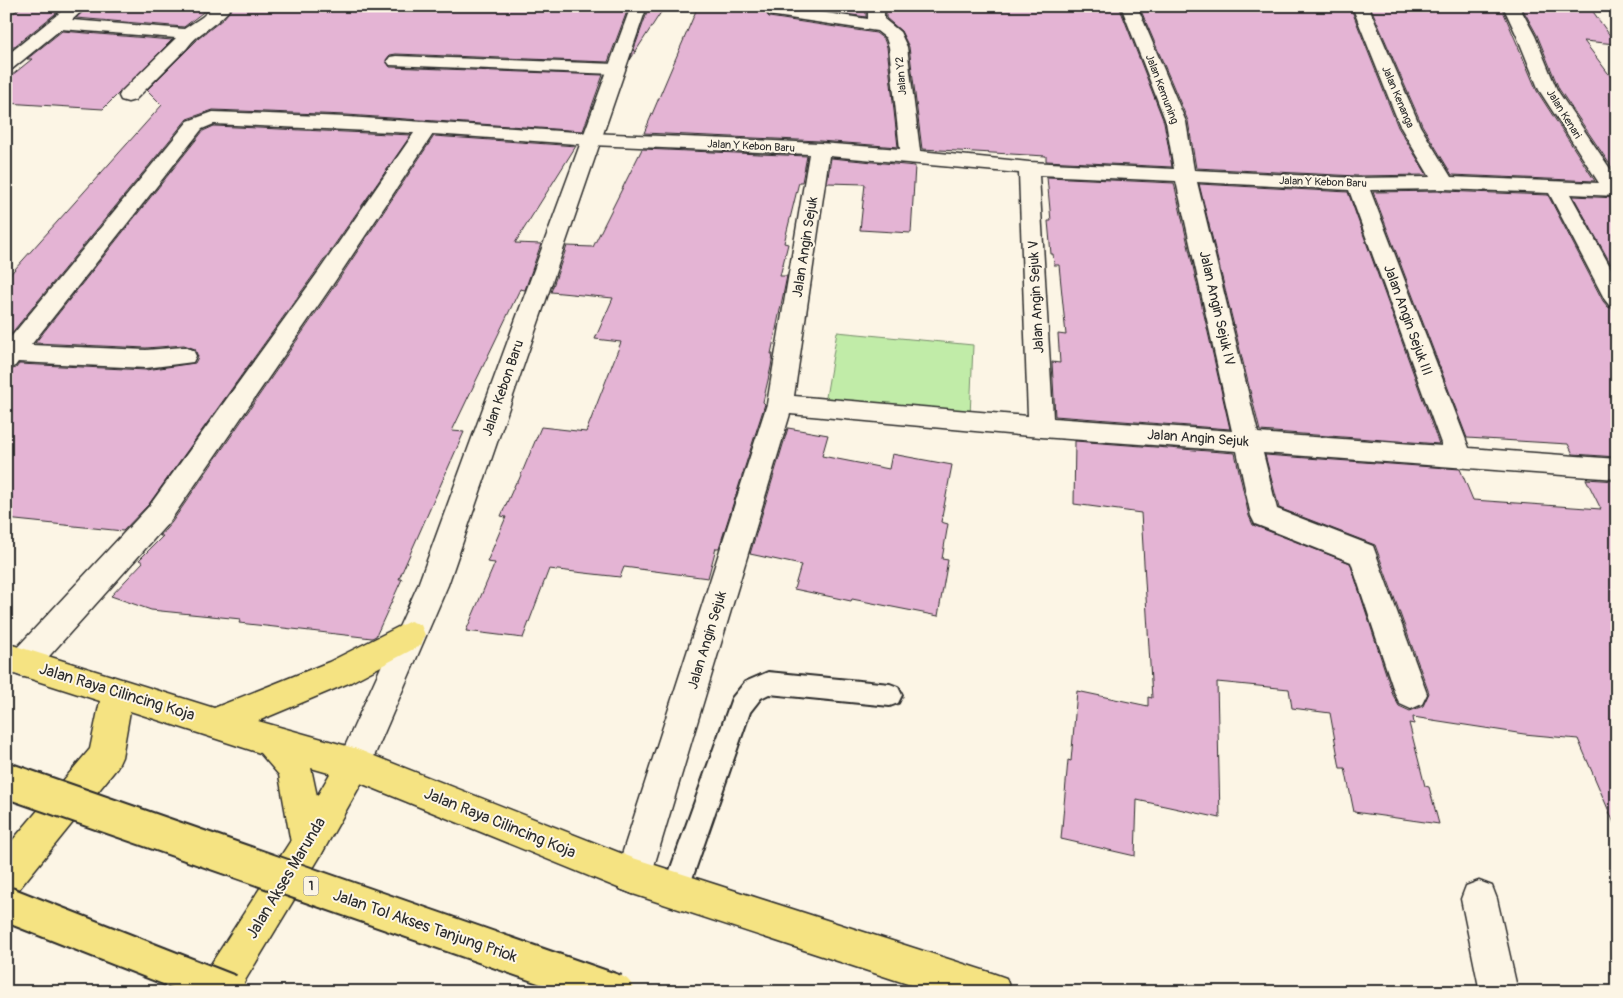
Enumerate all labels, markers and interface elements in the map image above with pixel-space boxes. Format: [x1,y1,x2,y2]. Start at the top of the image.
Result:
street label: Jalan Kemuning [1143,52,1181,126]
street label: Jalan Y2 [893,56,909,96]
street label: Jalan Kenanga [1379,64,1417,130]
street label: Jalan Kenari [1544,87,1584,141]
street label: Jalan Y Kebon Baru [707,137,795,155]
street label: Jalan Y Kebon Baru [1279,174,1367,190]
street label: Jalan Angin Sejuk [789,195,821,299]
street label: Jalan Angin Sejuk V [1025,240,1047,354]
street label: Jalan Angin Sejuk IV [1196,249,1238,367]
street label: Jalan Angin Sejuk III [1380,262,1436,378]
street label: Jalan Kebon Baru [479,338,527,438]
street label: Jalan Angin Sejuk [1147,426,1250,450]
street label: Jalan Angin Sejuk [684,589,730,691]
street label: Jalan Raya Cilincing Koja [37,659,197,725]
street label: Jalan Raya Cilincing Koja [421,783,579,863]
street label: Jalan Akses Marunda [242,814,330,942]
road number: 1 [304,876,318,896]
street label: Jalan Tol Akses Tanjung Priok [330,885,520,967]

